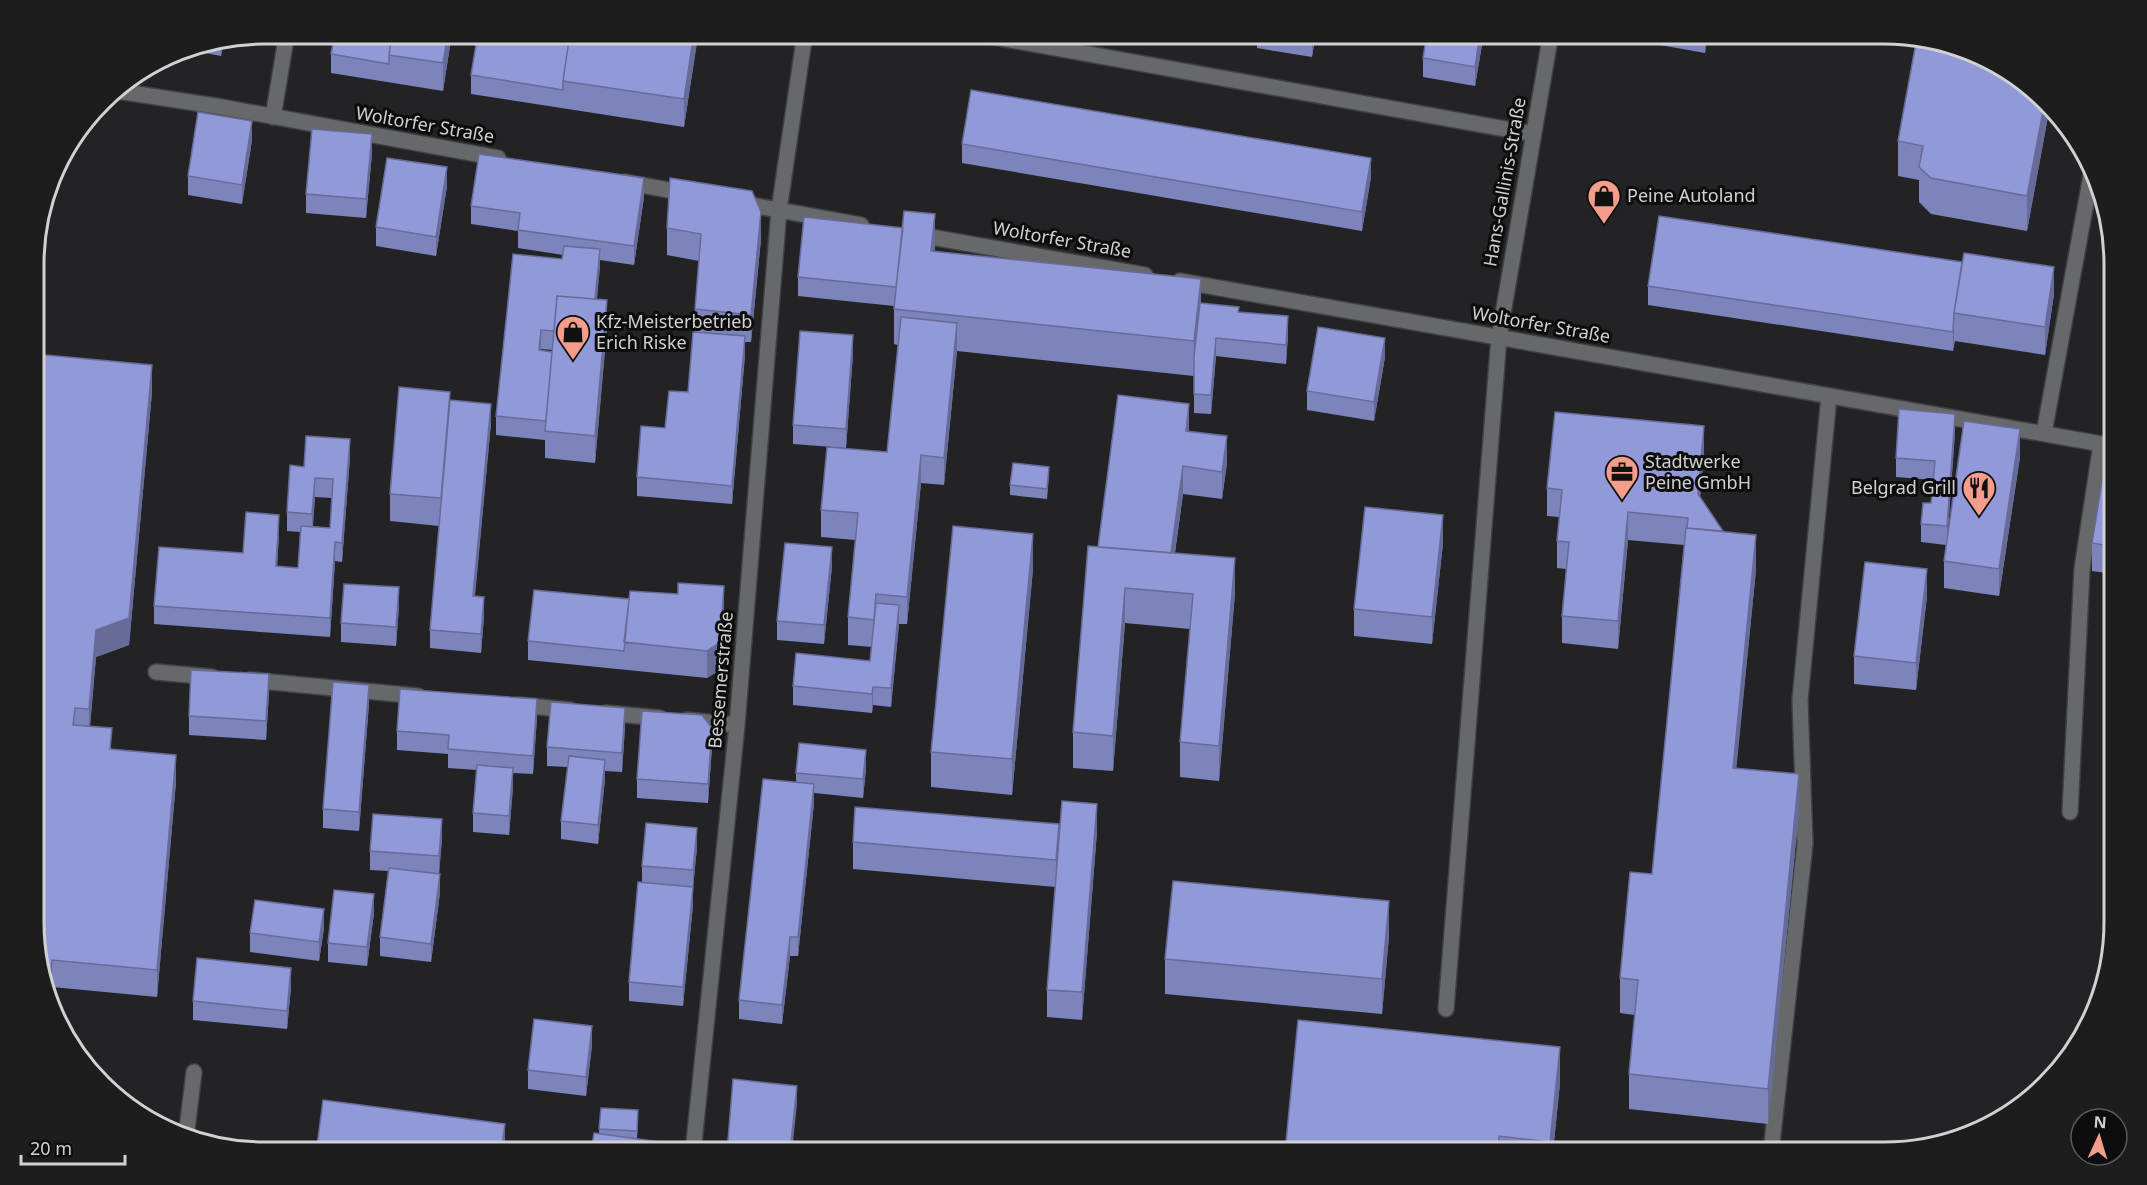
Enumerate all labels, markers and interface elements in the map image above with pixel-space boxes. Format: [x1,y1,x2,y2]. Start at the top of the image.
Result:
street label: Hans-Gallinis-Straße [1477,95,1531,268]
street label: Woltorfer Straße [354,100,496,148]
shop icon: Peine Autoland [1586,178,1622,225]
place label: Peine Autoland [1627,183,1756,207]
street label: Woltorfer Straße [991,215,1133,263]
street label: Woltorfer Straße [1470,300,1612,348]
place label: Kfz-Meisterbetrieb Erich Riske [596,309,752,354]
shop icon: Kfz-Meisterbetrieb Erich Riske [555,314,591,361]
place label: Stadtwerke Peine GmbH [1645,449,1751,494]
office icon: Stadtwerke Peine GmbH [1604,454,1640,501]
restaurant icon: Belgrad Grill [1961,470,1997,517]
place label: Belgrad Grill [1851,475,1956,499]
street label: Bessemerstraße [702,610,738,749]
north arrow [2069,1107,2129,1167]
text: N [2093,1111,2107,1133]
scale bar [21,1128,124,1166]
text: 20 m [30,1136,72,1160]

